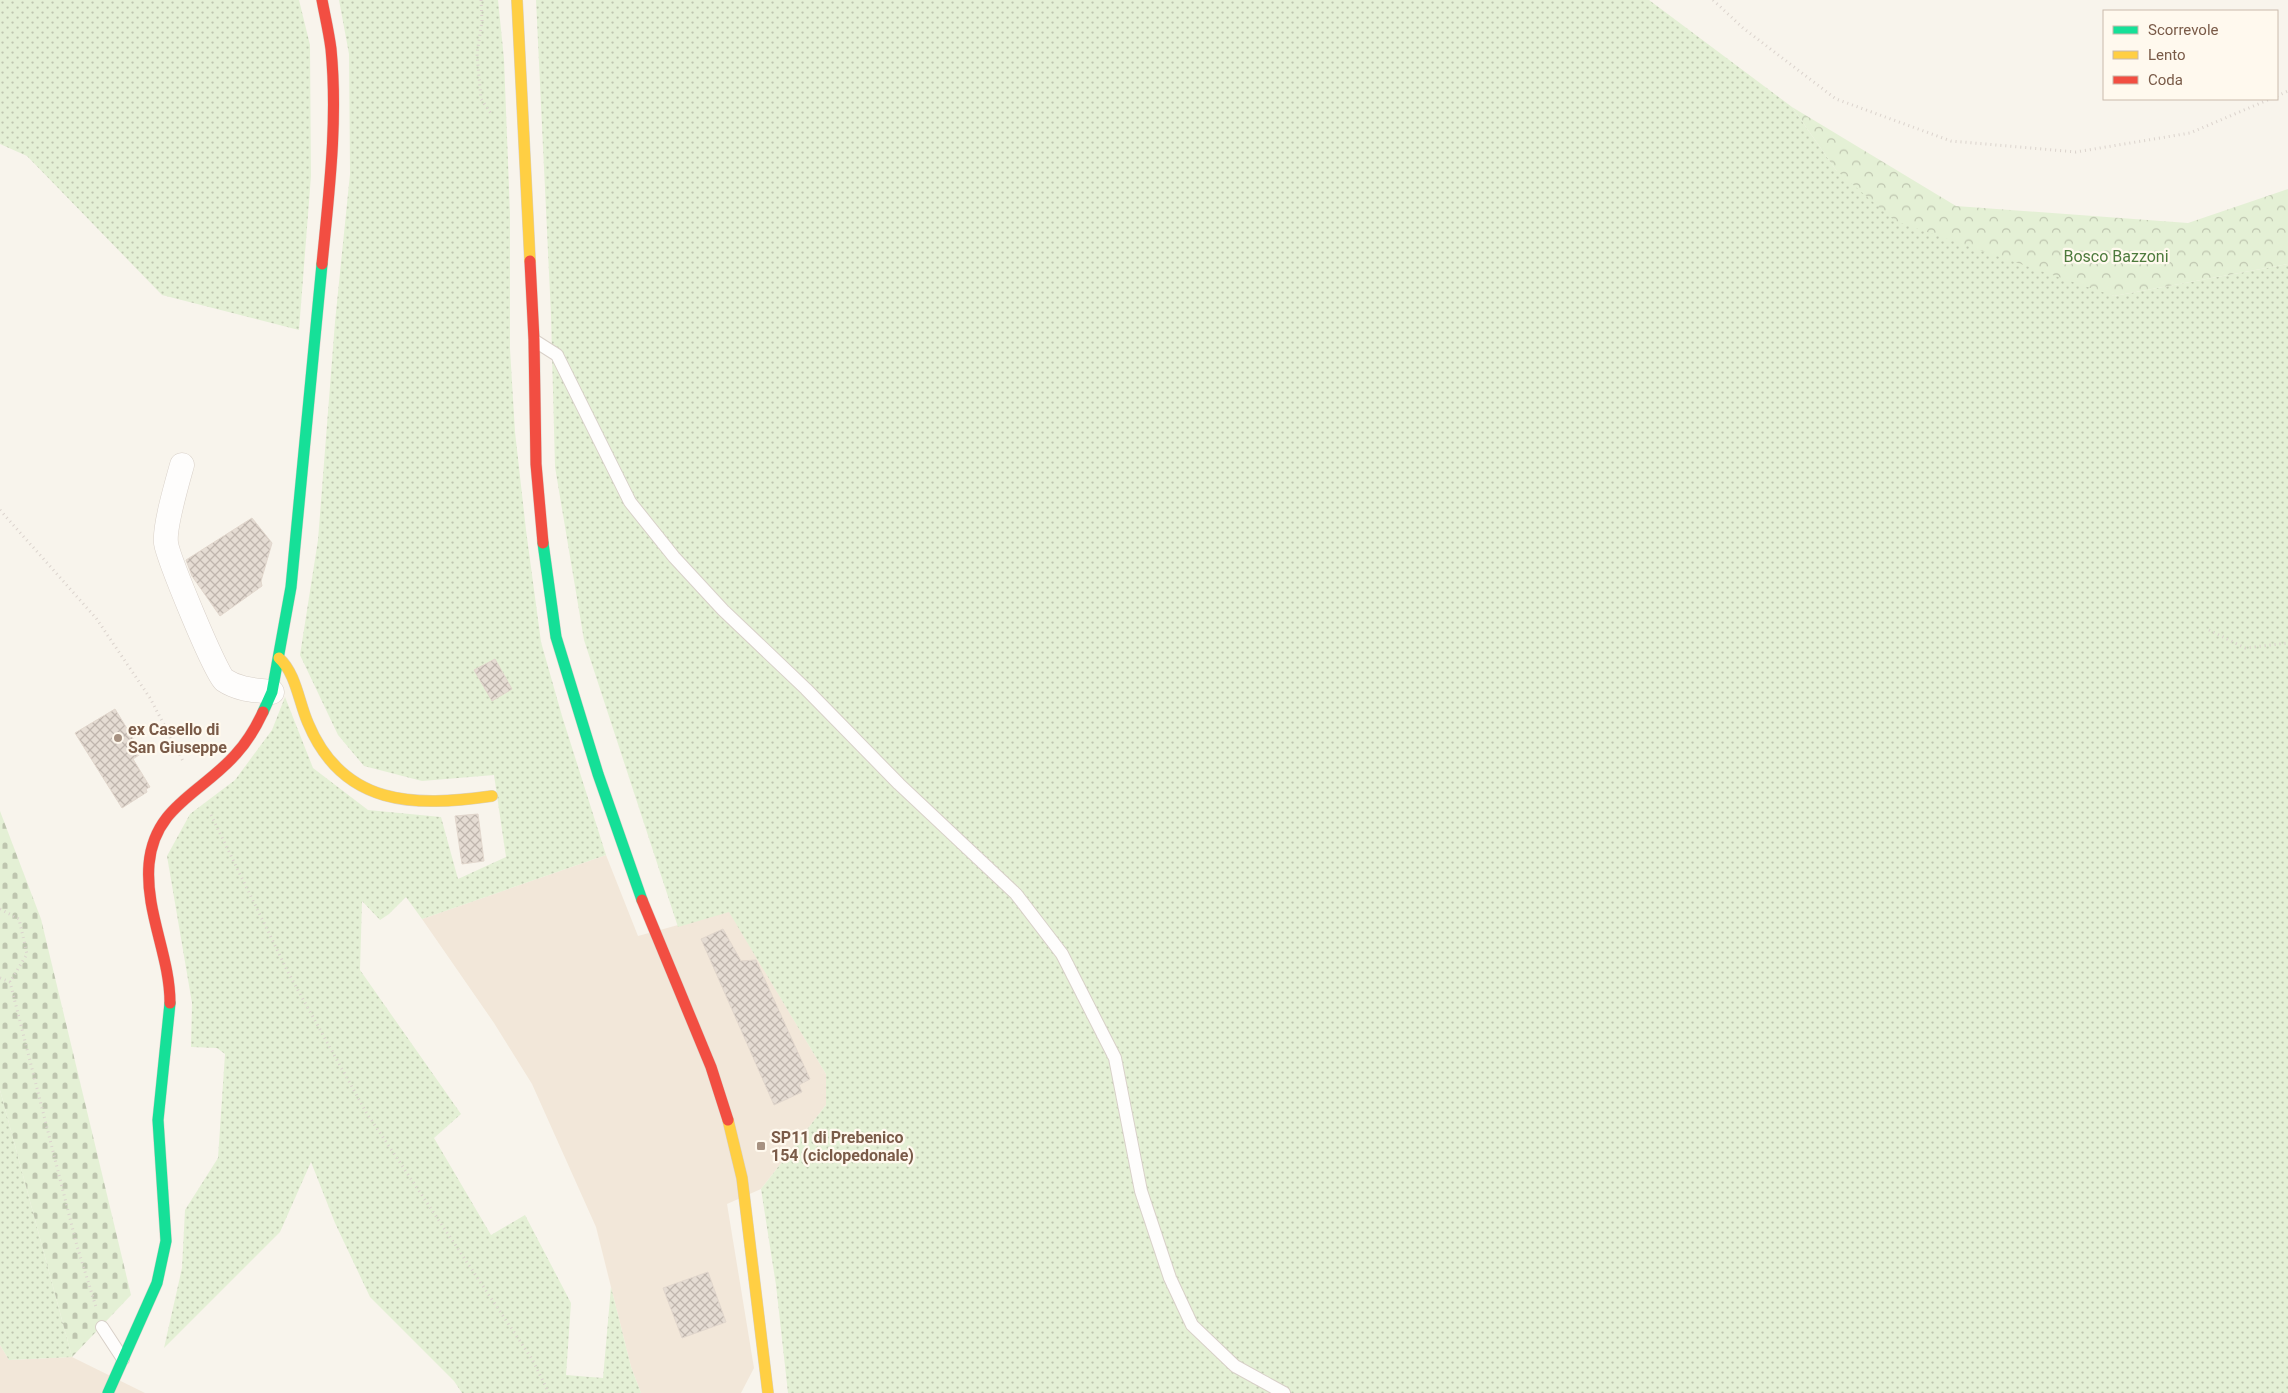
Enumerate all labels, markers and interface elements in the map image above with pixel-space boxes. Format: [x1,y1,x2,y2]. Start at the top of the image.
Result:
legend [2103,10,2278,100]
text: Scorrevole [2148,21,2219,39]
text: Lento [2148,46,2186,64]
text: Coda [2148,71,2183,89]
park label: Bosco Bazzoni [2063,247,2169,266]
place label: ex Casello di San Giuseppe [128,720,227,757]
marker: ex Casello di San Giuseppe [112,732,124,744]
place label: SP11 di Prebenico 154 (ciclopedonale) [771,1128,914,1165]
marker: SP11 di Prebenico 154 (ciclopedonale) [755,1140,767,1152]

